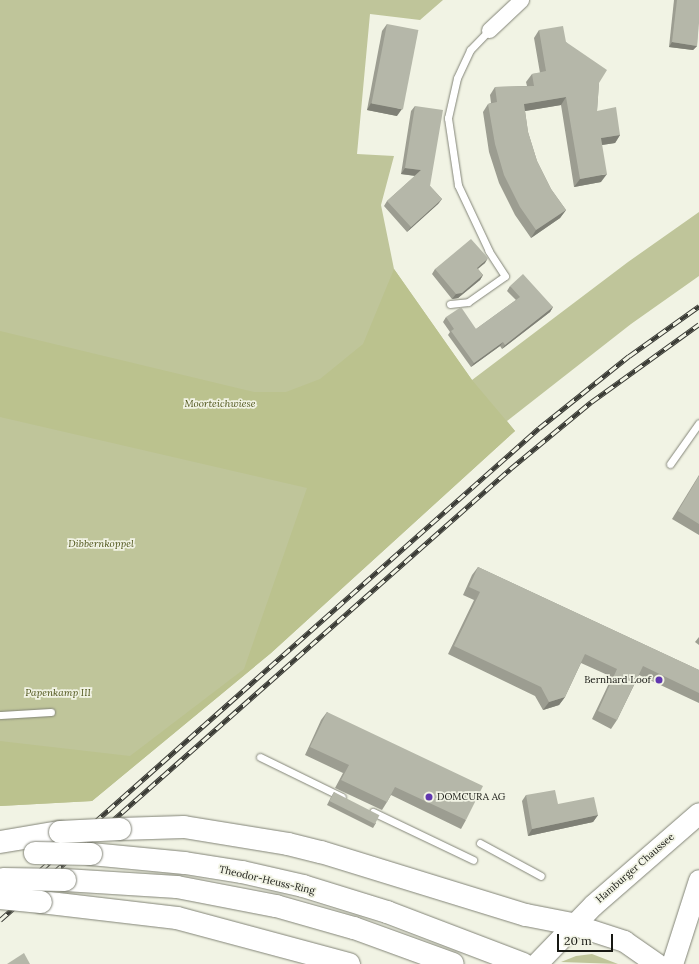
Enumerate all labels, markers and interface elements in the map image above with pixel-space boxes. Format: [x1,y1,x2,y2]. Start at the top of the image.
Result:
park label: Moorteichwiese [184,398,256,410]
park label: Dibbernkoppel [68,538,134,550]
place label: Bernhard Loof [584,674,651,686]
marker: Bernhard Loof [654,675,664,685]
park label: Papenkamp III [25,687,91,699]
place label: DOMCURA AG [437,791,505,803]
marker: DOMCURA AG [424,792,434,802]
street label: Hamburger Chaussee [593,831,677,905]
street label: Theodor-Heuss-Ring [218,863,316,897]
scale bar [559,926,615,952]
text: 20 m [564,933,592,948]

